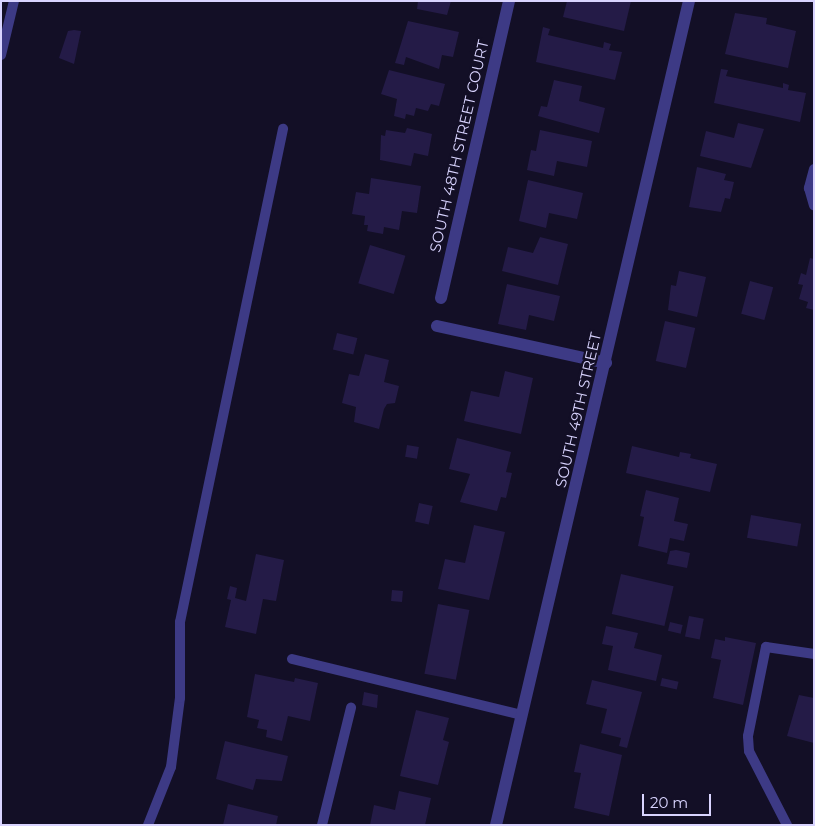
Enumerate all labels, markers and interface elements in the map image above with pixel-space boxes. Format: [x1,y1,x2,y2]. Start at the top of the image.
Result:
street label: SOUTH 48TH STREET COURT [426,38,492,254]
street label: SOUTH 49TH STREET [551,331,605,489]
scale bar [645,784,714,816]
text: 20 m [650,793,688,812]

